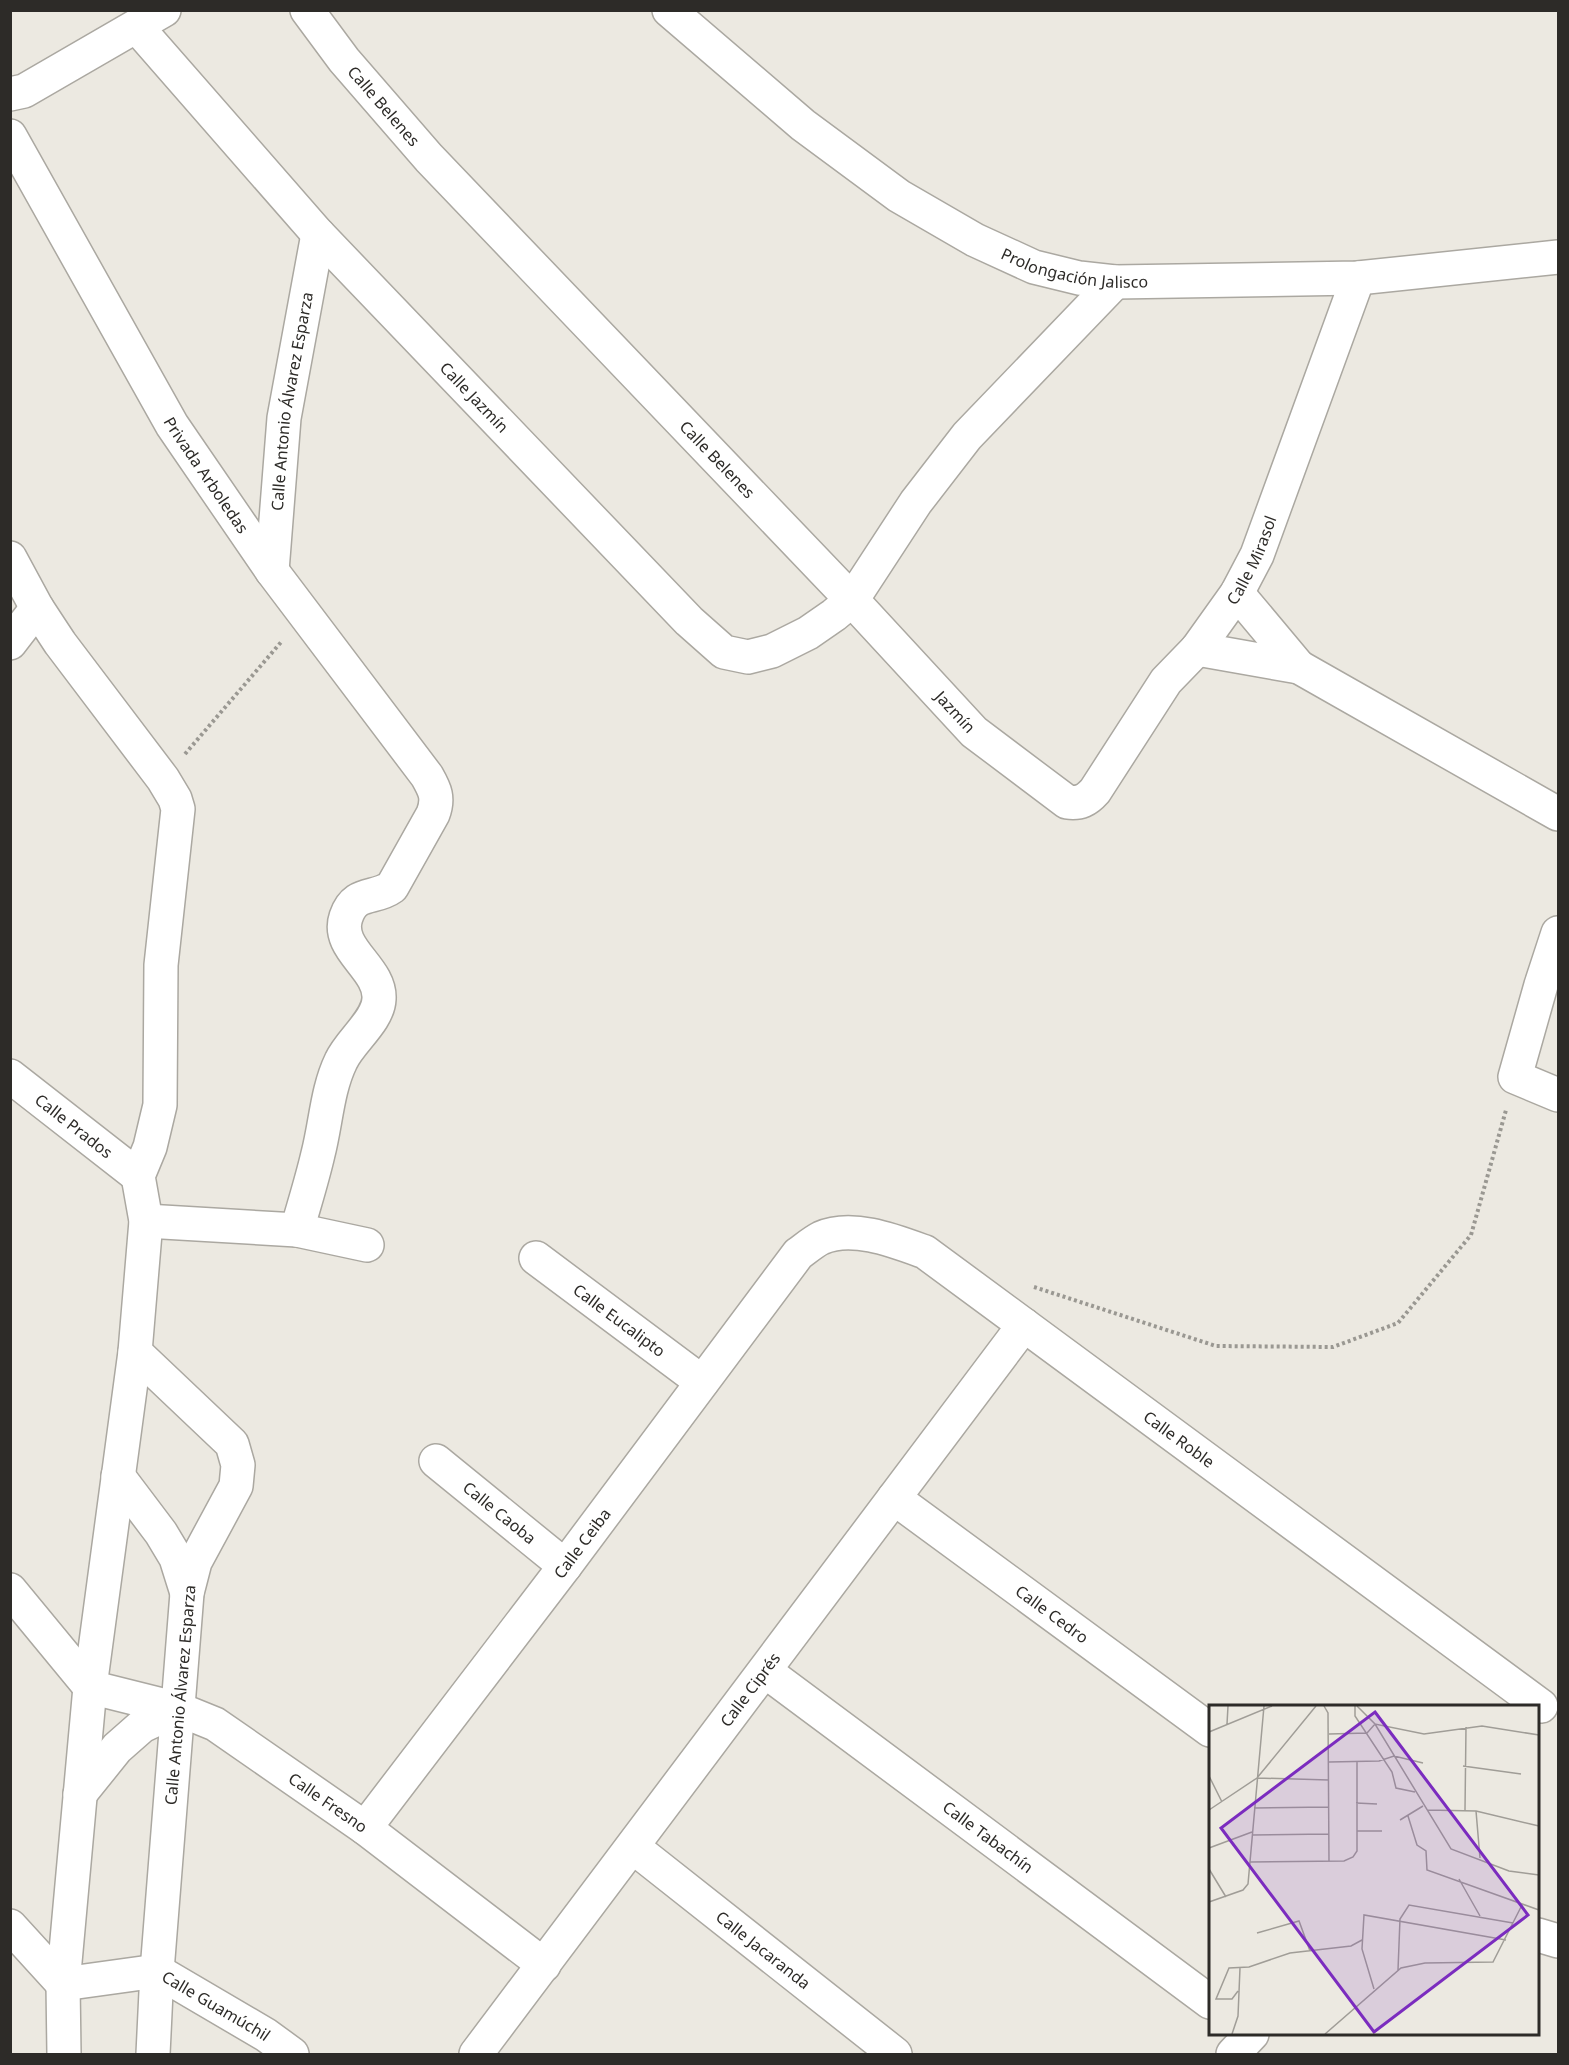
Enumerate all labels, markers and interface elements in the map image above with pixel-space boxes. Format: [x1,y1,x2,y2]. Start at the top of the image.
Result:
street label: Calle Belenes [343,61,425,151]
street label: Prolongación Jalisco [998,242,1148,293]
street label: Calle Antonio Álvarez Esparza [266,290,318,512]
street label: Calle Jazmín [435,357,514,437]
street label: Privada Arboledas [159,413,254,538]
street label: Calle Belenes [675,416,760,503]
street label: Calle Mirasol [1221,512,1281,609]
street label: Jazmín [929,685,980,738]
street label: Calle Prados [31,1089,117,1163]
street label: Calle Eucalipto [569,1279,670,1362]
street label: Calle Roble [1139,1406,1219,1473]
street label: Calle Caoba [458,1476,541,1549]
street label: Calle Ceiba [548,1504,616,1583]
street label: Calle Cedro [1011,1580,1093,1648]
street label: Calle Antonio Álvarez Esparza [159,1584,201,1806]
street label: Calle Ciprés [715,1648,785,1731]
inset map [1209,1705,1539,2035]
street label: Calle Fresno [284,1767,372,1838]
street label: Calle Tabachín [938,1796,1038,1878]
street label: Calle Jacaranda [711,1906,815,1994]
street label: Calle Guamúchil [158,1965,275,2046]

